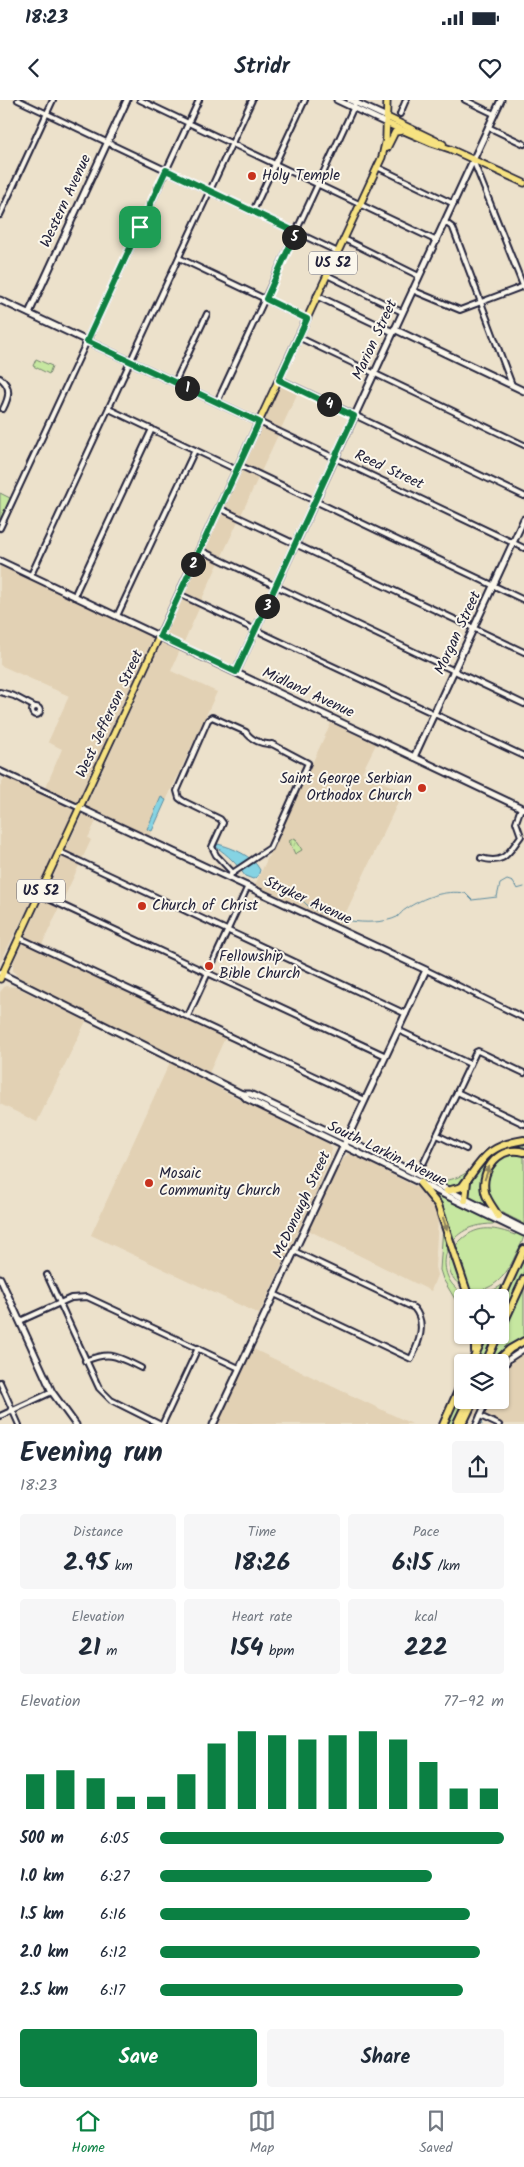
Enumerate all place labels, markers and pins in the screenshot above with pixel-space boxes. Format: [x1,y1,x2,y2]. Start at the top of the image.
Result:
place label: Holy Temple [262,164,340,188]
marker: Holy Temple [246,170,258,182]
pin [119,206,161,248]
pin: 5 [282,224,306,250]
pin: 1 [174,376,200,400]
pin: 4 [316,392,342,416]
pin: 2 [180,552,206,576]
pin: 3 [254,594,280,618]
place label: Saint George Serbian Orthodox Church [280,767,412,808]
marker: Saint George Serbian Orthodox Church [416,782,428,794]
place label: Church of Christ [152,894,258,918]
marker: Church of Christ [136,900,148,912]
place label: Fellowship Bible Church [219,945,300,986]
marker: Fellowship Bible Church [203,960,215,972]
place label: Mosaic Community Church [159,1162,280,1203]
marker: Mosaic Community Church [143,1177,155,1189]

